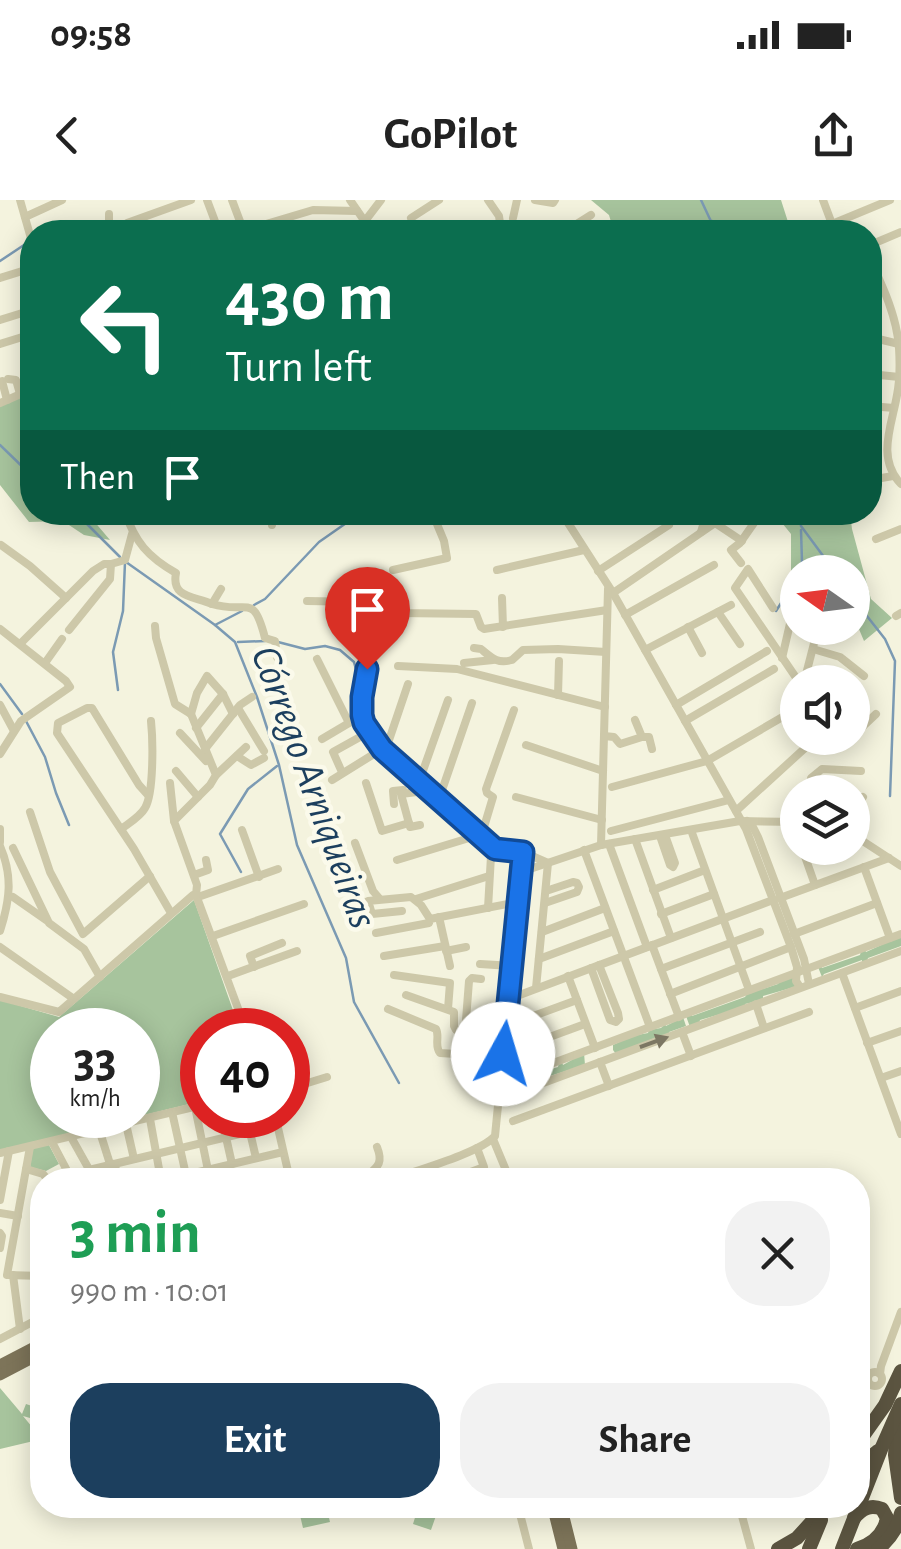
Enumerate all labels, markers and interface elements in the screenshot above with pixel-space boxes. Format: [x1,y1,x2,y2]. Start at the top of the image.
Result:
text: 09:58 [50,16,132,54]
icon: back [40,108,95,163]
icon: share [806,108,861,163]
text: GoPilot [384,112,517,157]
icon: left [60,260,190,390]
text: 430 m [225,263,394,333]
text: Turn left [225,345,372,390]
icon: arrive [155,450,210,505]
text: Then [60,459,135,497]
north arrow [780,555,870,645]
map controls [780,555,870,865]
pin [325,567,410,670]
icon: arrive [340,582,395,637]
water label: Córrego Arniqueiras [244,641,384,933]
button: sound [780,665,870,755]
button: layers [780,775,870,865]
position arrow [451,1002,555,1106]
speed limit sign: 40 [180,1008,310,1138]
one-way arrow [640,1034,670,1049]
text: 33 [73,1036,117,1086]
text: km/h [69,1086,121,1111]
button: close [725,1201,830,1306]
text: 3 min [70,1204,201,1264]
text: 990 m · 10:01 [70,1275,229,1307]
button: Exit [70,1383,440,1498]
button: Share [460,1383,830,1498]

